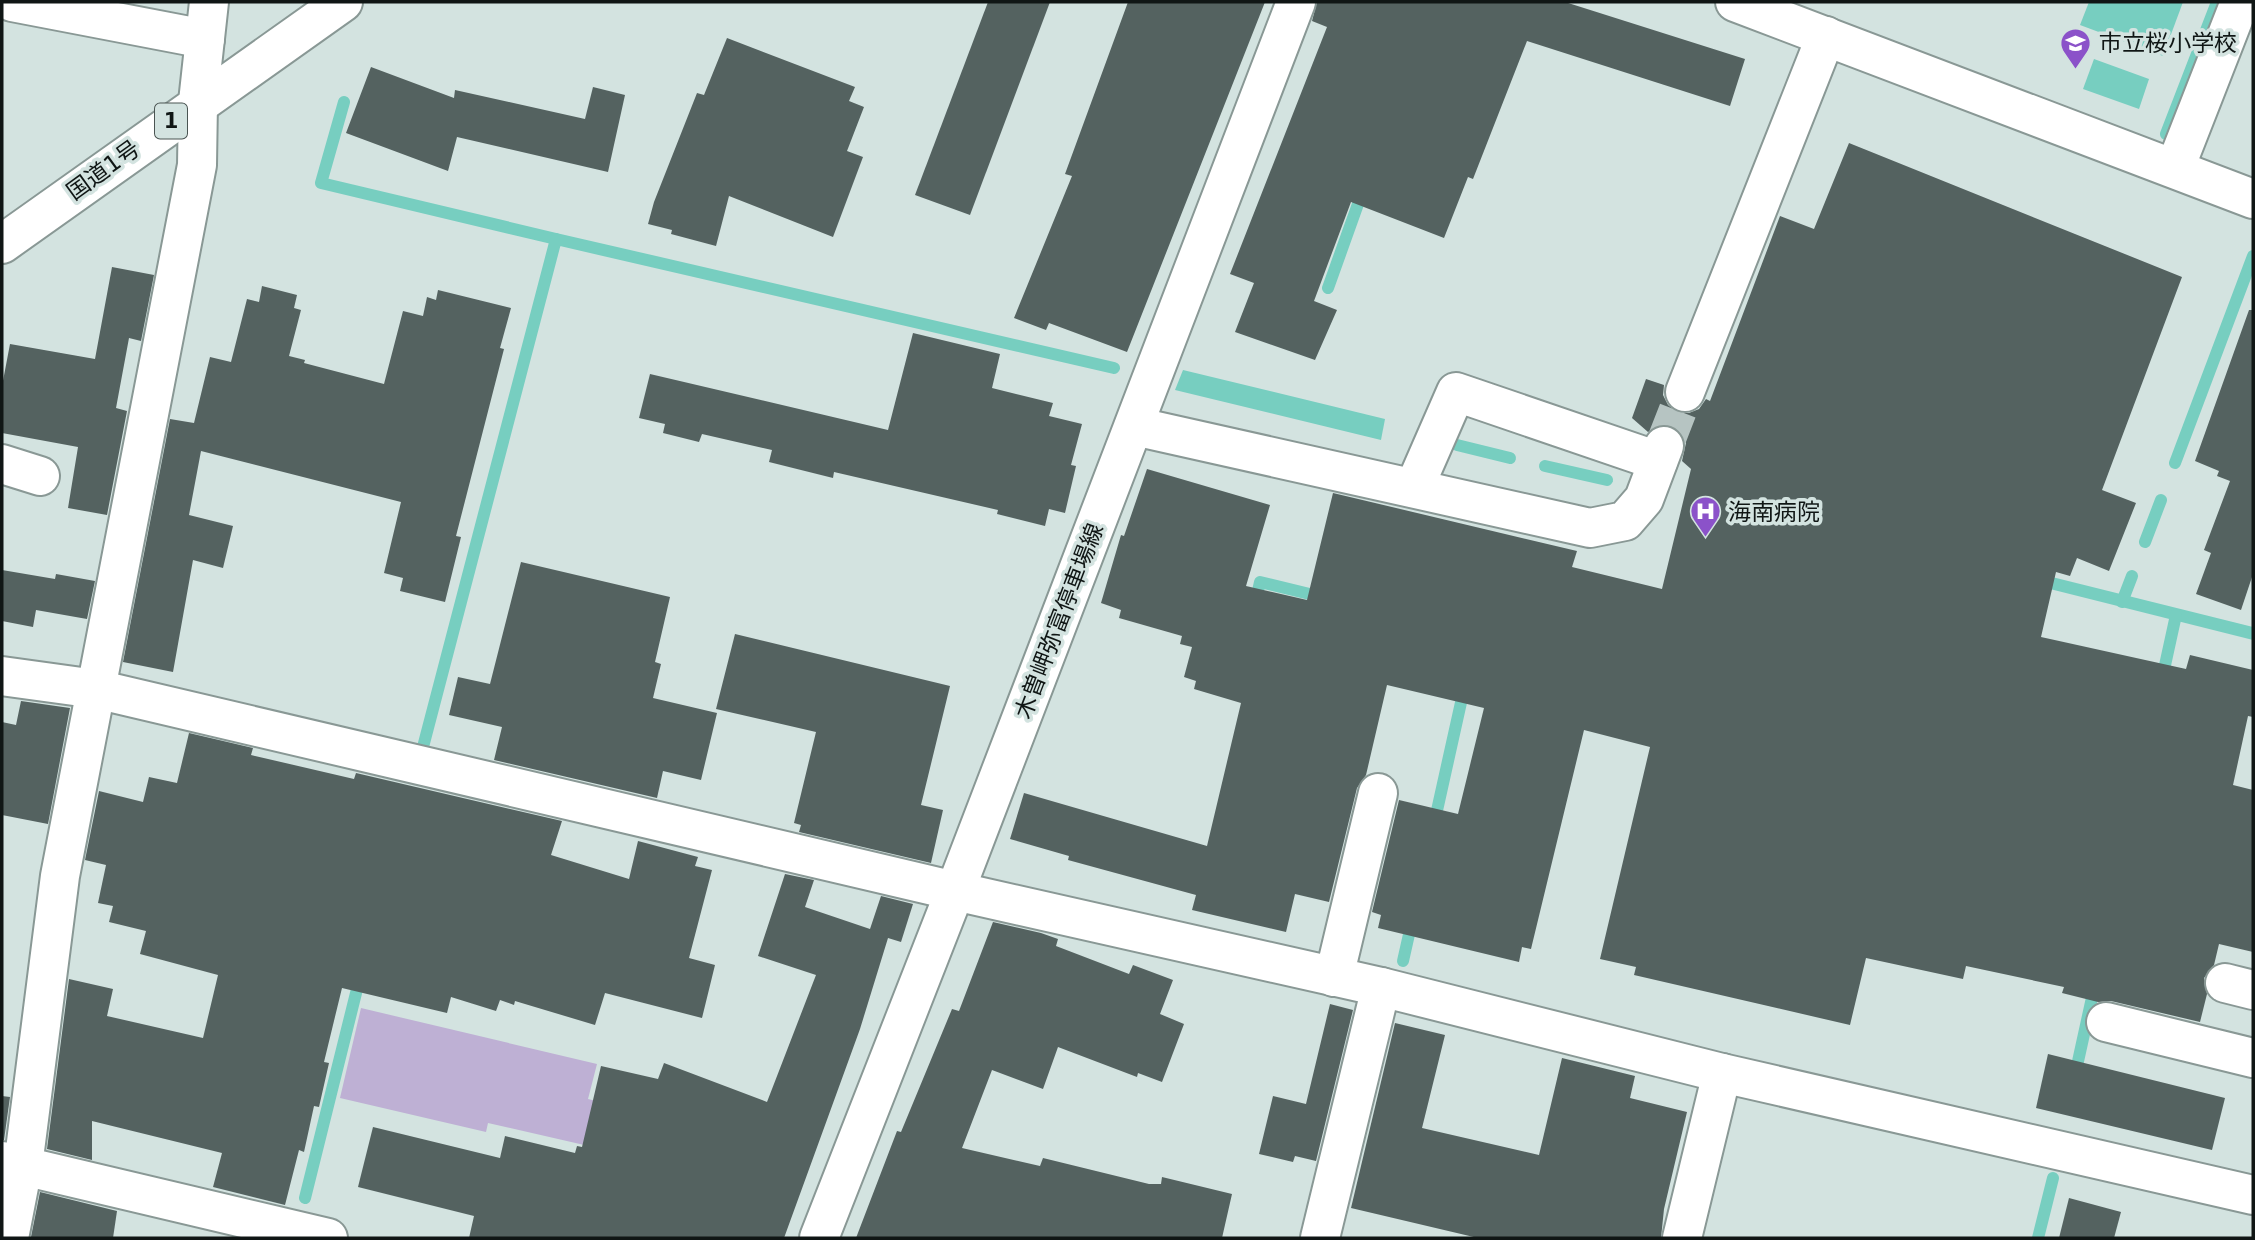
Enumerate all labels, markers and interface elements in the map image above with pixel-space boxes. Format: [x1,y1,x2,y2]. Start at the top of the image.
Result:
school or university icon: 市立桜小学校 [2059,26,2093,70]
place label: 市立桜小学校 [2099,30,2237,56]
road number: 1 [155,104,187,138]
street label: 国道1号 [62,135,144,205]
hospital icon: 海南病院 [1688,495,1722,539]
place label: 海南病院 [1728,499,1820,525]
street label: 木曽岬弥富停車場線 [1010,520,1108,722]

